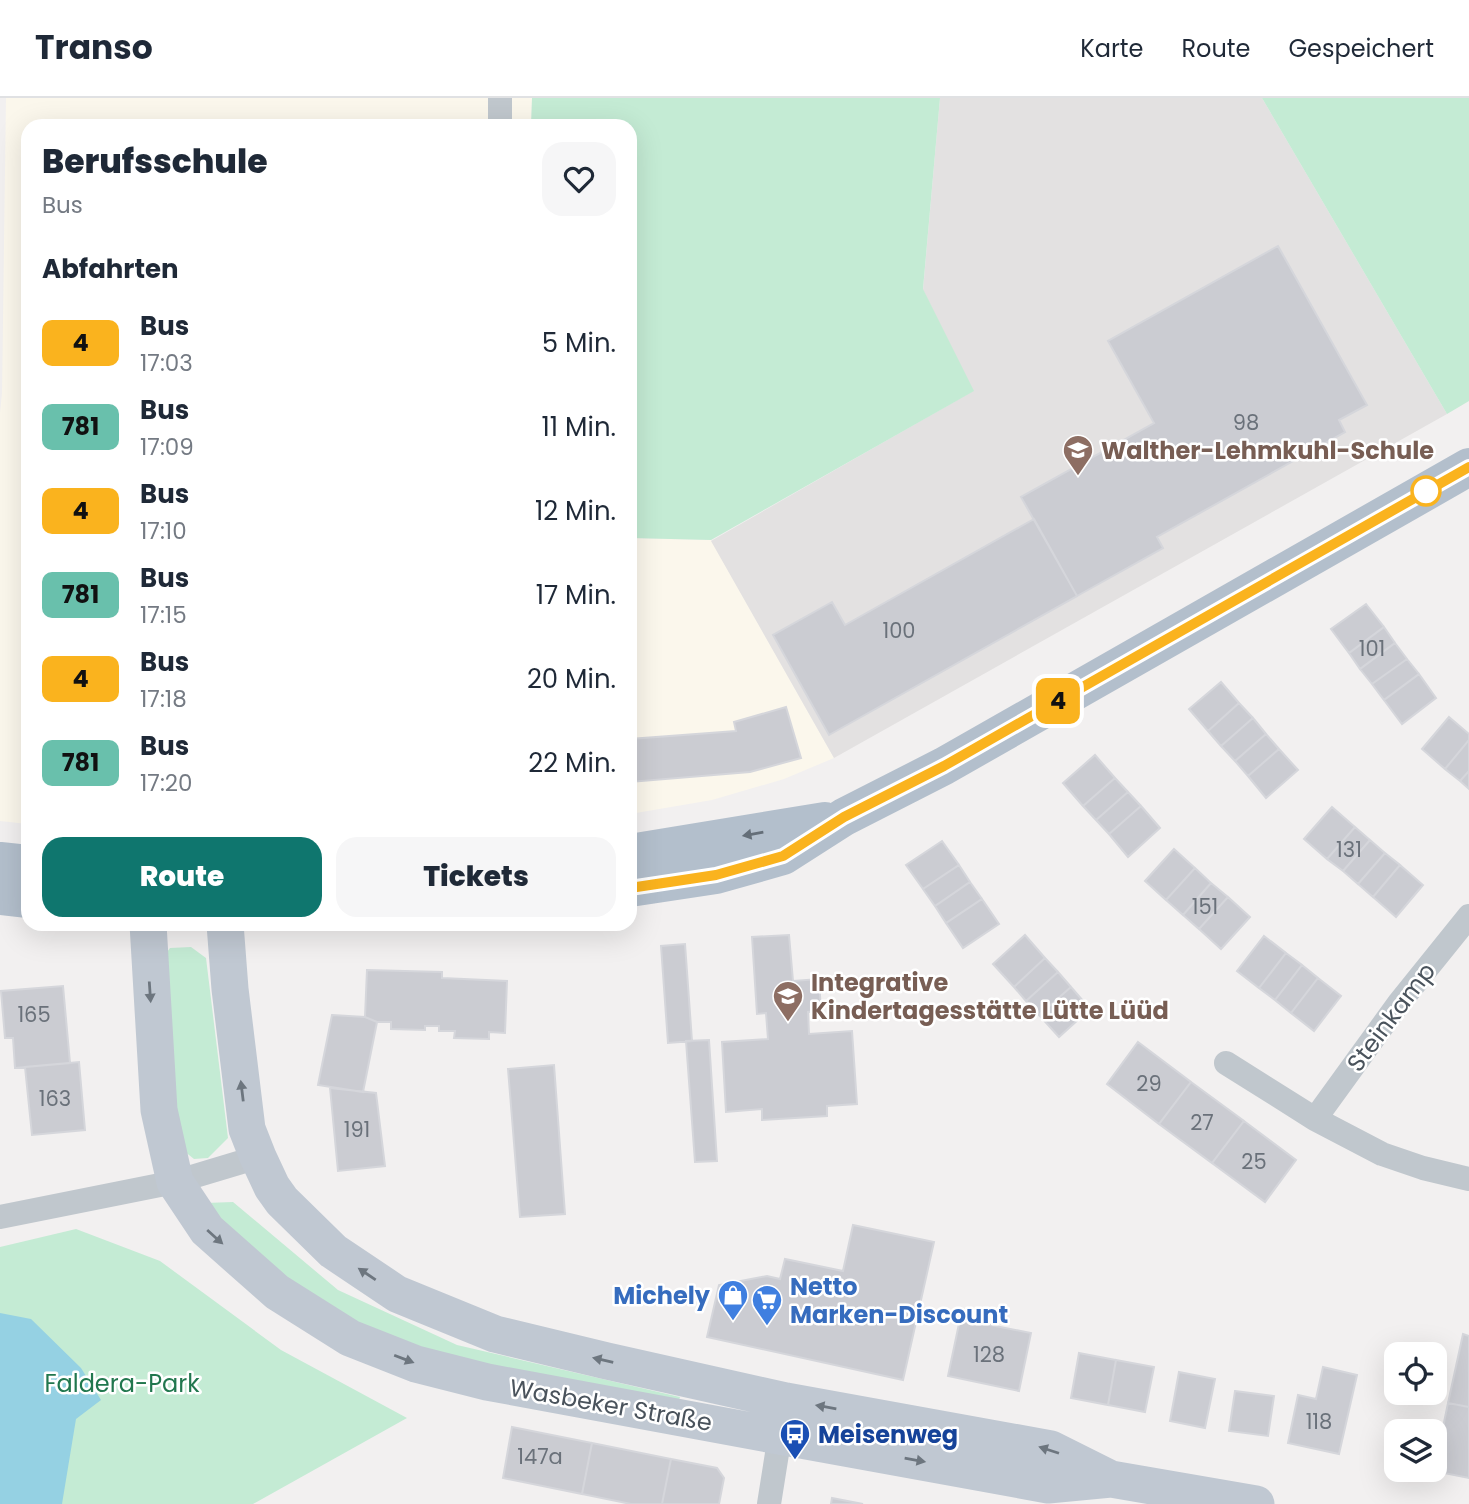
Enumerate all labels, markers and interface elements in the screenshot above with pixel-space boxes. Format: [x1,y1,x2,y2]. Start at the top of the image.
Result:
text: Transo [35,24,153,71]
text: Karte [1080,32,1143,65]
text: Route [1181,32,1250,65]
text: Gespeichert [1288,32,1434,65]
text: Berufsschule [42,138,267,185]
button: heart [542,142,616,216]
text: Bus [42,189,83,221]
text: Abfahrten [42,251,179,287]
text: Bus [140,308,189,344]
text: 5 Min. [542,325,616,361]
text: 4 [72,326,89,359]
text: 17:03 [140,347,193,379]
text: Bus [140,392,189,428]
house number: 98 [1233,408,1259,437]
text: 11 Min. [542,409,616,445]
text: 781 [62,410,99,443]
text: 17:09 [140,431,194,463]
school or university icon: Walther-Lehmkuhl-Schule [1061,433,1095,477]
place label: Walther-Lehmkuhl-Schule [1101,434,1434,467]
text: Bus [140,476,189,512]
unlabelled marker [1411,476,1441,506]
text: 12 Min. [535,493,616,529]
text: 4 [72,494,89,527]
text: 17:10 [140,515,187,547]
text: Bus [140,560,189,596]
text: 17 Min. [536,577,616,613]
text: 781 [62,578,99,611]
text: 17:15 [140,599,187,631]
house number: 100 [882,616,916,645]
house number: 101 [1359,634,1385,663]
text: Bus [140,644,189,680]
text: 20 Min. [527,661,616,697]
text: 4 [72,662,89,695]
line badge: 4 [1035,678,1081,724]
text: 17:18 [140,683,187,715]
text: 4 [1050,684,1066,717]
text: Bus [140,728,189,764]
text: 22 Min. [528,745,616,781]
text: 781 [62,746,99,779]
text: 17:20 [140,767,193,799]
one-way arrow [742,829,764,840]
house number: 131 [1336,835,1362,864]
button: Route [42,837,322,917]
button: Tickets [336,837,616,917]
house number: 151 [1192,892,1218,921]
street label: Steinkamp [1339,956,1443,1078]
place label: Integrative Kindertagesstätte Lütte Lüüd [811,966,1169,1027]
school or university icon: Integrative Kindertagesstätte Lütte Lüüd [771,979,805,1023]
one-way arrow [145,981,156,1003]
house number: 165 [17,1000,51,1029]
house number: 29 [1136,1069,1162,1098]
one-way arrow [237,1080,248,1102]
house number: 163 [39,1084,71,1113]
house number: 27 [1190,1108,1214,1137]
house number: 191 [344,1115,370,1144]
house number: 25 [1241,1147,1267,1176]
one-way arrow [206,1228,223,1244]
one-way arrow [358,1267,376,1281]
place label: Netto Marken-Discount [790,1270,1008,1331]
shop icon: Michely [716,1278,750,1322]
place label: Michely [613,1279,711,1312]
supermarket icon: Netto Marken-Discount [750,1283,784,1327]
house number: 128 [973,1340,1005,1369]
map controls [1384,1342,1447,1482]
button: locate [1384,1342,1447,1405]
one-way arrow [394,1354,415,1365]
one-way arrow [592,1354,614,1365]
park label: Faldera-Park [44,1367,200,1400]
street label: Wasbeker Straße [507,1371,715,1439]
one-way arrow [815,1402,837,1413]
house number: 118 [1306,1407,1332,1436]
bus stop icon: Meisenweg [778,1417,812,1461]
place label: Meisenweg [818,1418,958,1451]
button: layers [1384,1419,1447,1482]
house number: 147a [517,1442,563,1471]
one-way arrow [1039,1445,1060,1455]
one-way arrow [904,1455,926,1466]

